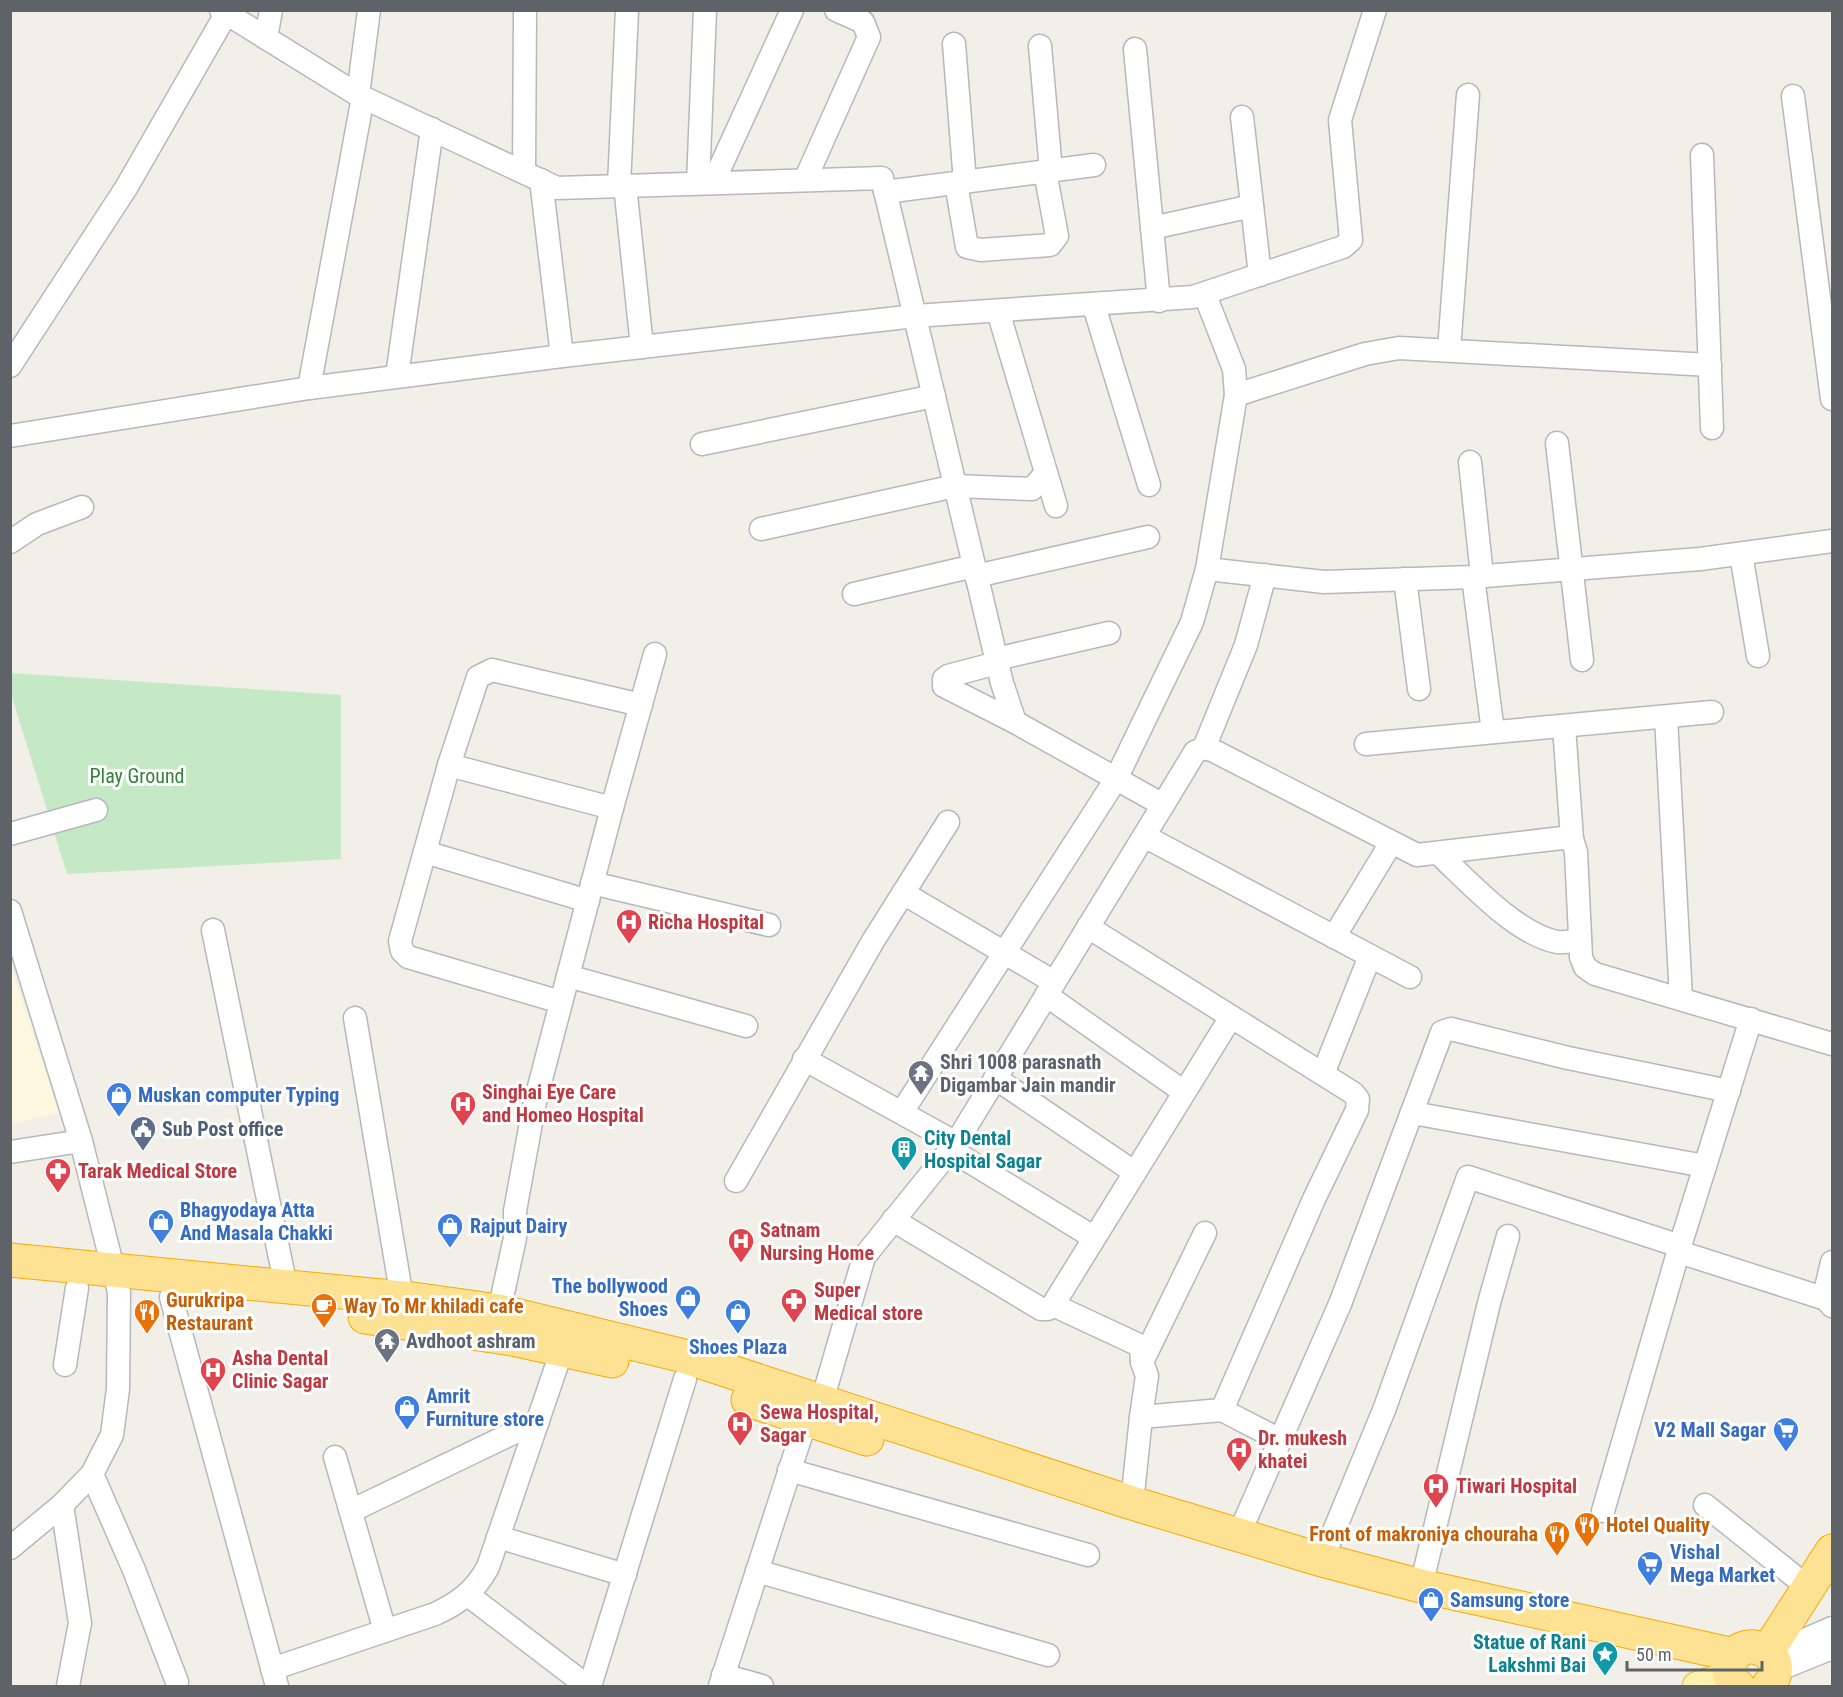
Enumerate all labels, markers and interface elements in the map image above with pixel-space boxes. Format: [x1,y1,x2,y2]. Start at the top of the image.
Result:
park label: Play Ground [89,764,185,788]
hospital icon: Richa Hospital [614,907,644,945]
place label: Richa Hospital [648,910,764,934]
place label: Shri 1008 parasnath Digambar Jain mandir [940,1050,1116,1097]
temple icon: Shri 1008 parasnath Digambar Jain mandir [906,1058,936,1096]
shop icon: Muskan computer Typing [104,1080,134,1118]
place label: Singhai Eye Care and Homeo Hospital [482,1080,644,1127]
place label: Muskan computer Typing [138,1083,339,1107]
hospital icon: Singhai Eye Care and Homeo Hospital [448,1089,478,1127]
public building icon: Sub Post office [128,1114,158,1152]
place label: Sub Post office [162,1117,283,1141]
place label: City Dental Hospital Sagar [924,1126,1042,1173]
building icon: City Dental Hospital Sagar [889,1134,919,1172]
pharmacy icon: Tarak Medical Store [43,1156,73,1194]
place label: Tarak Medical Store [78,1159,237,1183]
place label: Bhagyodaya Atta And Masala Chakki [180,1198,333,1245]
shop icon: Bhagyodaya Atta And Masala Chakki [146,1207,176,1245]
shop icon: Rajput Dairy [435,1211,465,1249]
place label: Rajput Dairy [470,1214,567,1238]
place label: Satnam Nursing Home [760,1218,874,1265]
hospital icon: Satnam Nursing Home [726,1226,756,1264]
place label: The bollywood Shoes [552,1274,668,1321]
place label: Super Medical store [814,1278,923,1325]
shop icon: The bollywood Shoes [673,1283,703,1321]
pharmacy icon: Super Medical store [779,1286,809,1324]
place label: Gurukripa Restaurant [166,1288,253,1335]
cafe icon: Way To Mr khiladi cafe [309,1291,339,1329]
place label: Way To Mr khiladi cafe [344,1294,524,1318]
restaurant icon: Gurukripa Restaurant [132,1297,162,1335]
shop icon: Shoes Plaza [723,1297,753,1335]
temple icon: Avdhoot ashram [372,1326,402,1364]
place label: Avdhoot ashram [406,1329,536,1353]
place label: Shoes Plaza [689,1335,787,1359]
place label: Asha Dental Clinic Sagar [232,1346,329,1393]
hospital icon: Asha Dental Clinic Sagar [198,1355,228,1393]
place label: Amrit Furniture store [426,1384,544,1431]
shop icon: Amrit Furniture store [392,1393,422,1431]
place label: Sewa Hospital, Sagar [760,1400,879,1447]
hospital icon: Sewa Hospital, Sagar [725,1409,755,1447]
supermarket icon: V2 Mall Sagar [1771,1415,1801,1453]
place label: V2 Mall Sagar [1654,1418,1766,1442]
place label: Dr. mukesh khatei [1258,1426,1347,1473]
hospital icon: Dr. mukesh khatei [1224,1435,1254,1473]
hospital icon: Tiwari Hospital [1421,1471,1451,1509]
place label: Tiwari Hospital [1456,1474,1577,1498]
restaurant icon: Hotel Quality [1572,1510,1602,1548]
place label: Hotel Quality [1606,1513,1710,1537]
restaurant icon: Front of makroniya chouraha [1542,1519,1572,1557]
place label: Front of makroniya chouraha [1309,1522,1538,1546]
place label: Vishal Mega Market [1670,1540,1775,1587]
supermarket icon: Vishal Mega Market [1635,1549,1665,1587]
shop icon: Samsung store [1416,1585,1446,1623]
place label: Samsung store [1450,1588,1569,1612]
place label: Statue of Rani Lakshmi Bai [1473,1630,1586,1677]
scale bar [1627,1634,1762,1672]
place icon: Statue of Rani Lakshmi Bai [1590,1639,1620,1677]
text: 50 m [1636,1644,1671,1665]

